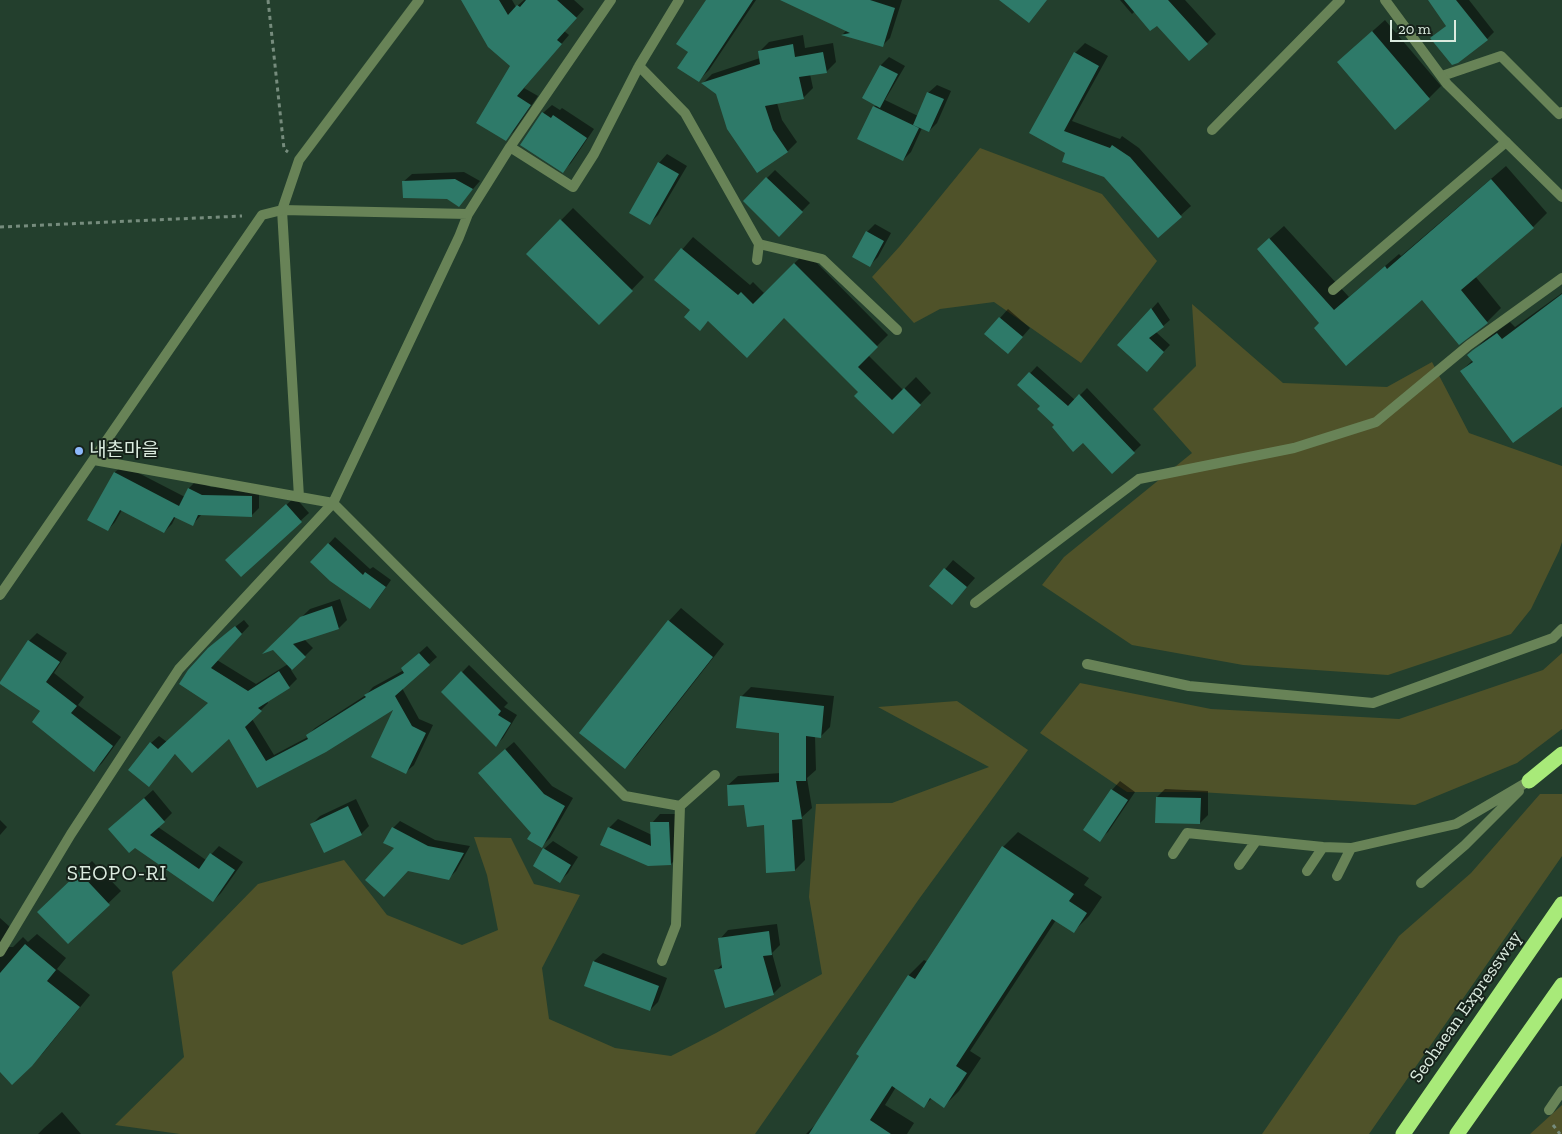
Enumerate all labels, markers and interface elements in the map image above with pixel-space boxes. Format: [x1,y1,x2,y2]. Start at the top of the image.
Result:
scale bar [1392,10,1458,42]
text: 20 m [1398,20,1431,38]
place label: 내촌마을 [89,440,159,462]
marker: 내촌마을 [73,445,85,457]
district label: SEOPO-RI [66,861,168,887]
street label: Seohaean Expressway [1405,927,1527,1087]

